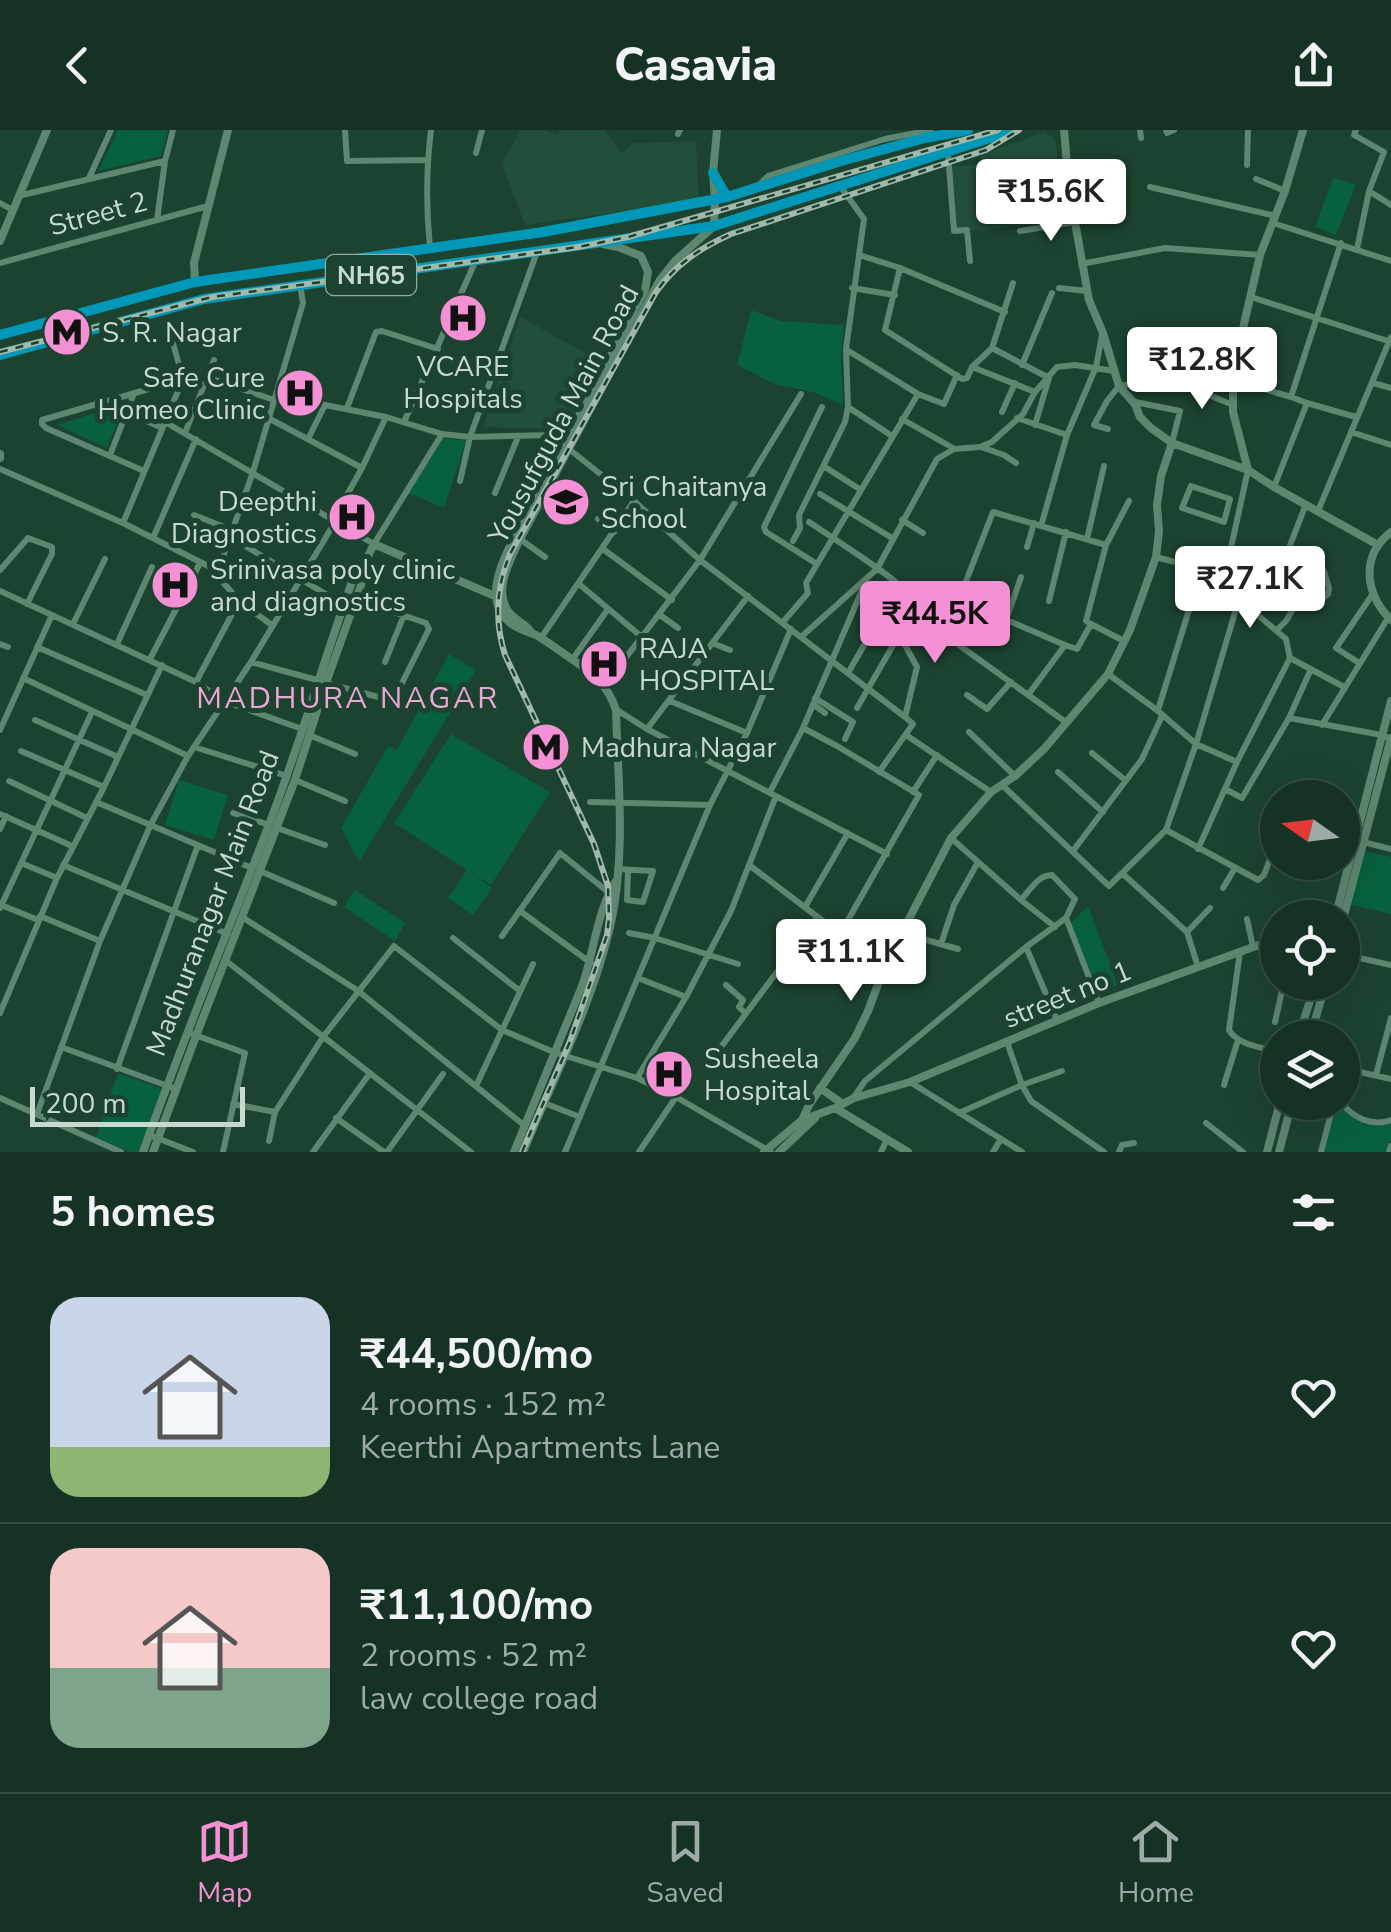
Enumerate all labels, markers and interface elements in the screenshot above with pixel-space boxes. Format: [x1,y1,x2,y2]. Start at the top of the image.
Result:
text: Casavia [614,35,777,96]
icon: back [50,38,105,93]
icon: share [1286,38,1341,93]
pin: ₹15.6K [970,159,1132,244]
text: ₹15.6K [998,170,1104,213]
street label: Street 2 [45,183,152,245]
road number: NH65 [326,255,416,295]
street label: Yousufguda Main Road [479,278,648,551]
hospital icon: VCARE Hospitals [437,292,489,344]
metro station icon: S. R. Nagar [41,306,93,358]
place label: S. R. Nagar [102,314,242,352]
pin: ₹12.8K [1121,327,1283,412]
text: ₹12.8K [1149,338,1255,381]
place label: VCARE Hospitals [403,348,523,418]
place label: Safe Cure Homeo Clinic [98,359,265,429]
hospital icon: Safe Cure Homeo Clinic [274,367,326,419]
place label: Sri Chaitanya School [601,468,767,538]
school or university icon: Sri Chaitanya School [540,476,592,528]
place label: Deepthi Diagnostics [171,483,317,553]
hospital icon: Deepthi Diagnostics [326,491,378,543]
pin: ₹27.1K [1169,546,1331,631]
place label: Srinivasa poly clinic and diagnostics [210,551,455,621]
text: ₹27.1K [1197,557,1303,600]
hospital icon: Srinivasa poly clinic and diagnostics [149,559,201,611]
pin: ₹44.5K [854,581,1016,666]
text: ₹44.5K [882,592,988,635]
place label: RAJA HOSPITAL [639,630,774,700]
hospital icon: RAJA HOSPITAL [578,638,630,690]
district label: MADHURA NAGAR [196,678,500,719]
metro station icon: Madhura Nagar [520,721,572,773]
place label: Madhura Nagar [581,729,776,767]
street label: Madhuranagar Main Road [137,745,289,1061]
north arrow [1260,780,1360,880]
map controls [1260,780,1360,1120]
button: locate [1260,900,1360,1000]
pin: ₹11.1K [770,919,932,1004]
text: ₹11.1K [798,930,904,973]
street label: street no 1 [998,952,1137,1038]
button: layers [1260,1020,1360,1120]
place label: Susheela Hospital [704,1040,819,1110]
hospital icon: Susheela Hospital [643,1048,695,1100]
scale bar [30,1082,245,1126]
text: 200 m [45,1085,127,1123]
text: 5 homes [50,1184,215,1241]
icon: filters [1286,1185,1341,1240]
text: ₹44,500/mo [360,1326,593,1383]
icon: home [130,1337,250,1457]
icon: heart [1286,1370,1341,1425]
text: 4 rooms · 152 m² [360,1383,606,1426]
text: Keerthi Apartments Lane [360,1426,720,1469]
text: ₹11,100/mo [360,1577,593,1634]
icon: home [130,1588,250,1708]
icon: heart [1286,1621,1341,1676]
text: 2 rooms · 52 m² [360,1634,587,1677]
text: law college road [360,1677,598,1720]
tab: Map [197,1814,252,1912]
tab: Saved [646,1814,724,1912]
tab: Home [1118,1814,1194,1912]

